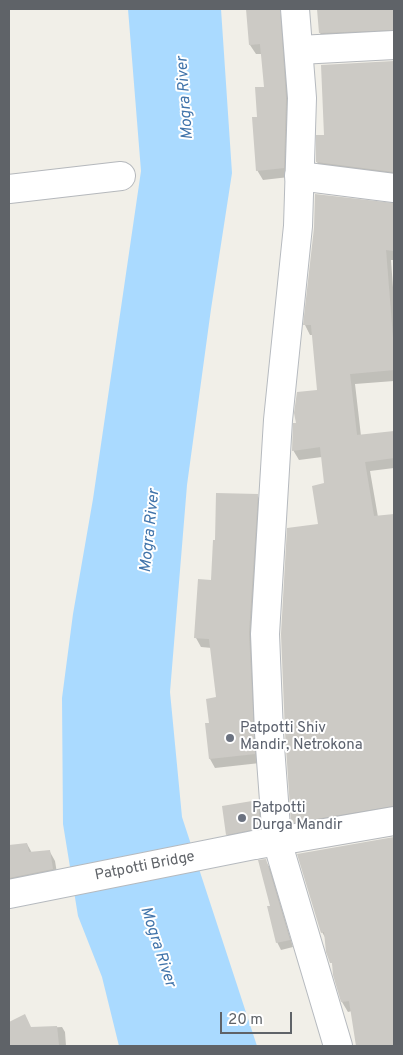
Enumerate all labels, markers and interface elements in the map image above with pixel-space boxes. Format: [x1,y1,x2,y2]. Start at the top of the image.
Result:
water label: Mogra River [174,56,198,140]
water label: Mogra River [137,488,165,574]
place label: Patpotti Shiv Mandir, Netrokona [240,720,363,755]
marker: Patpotti Shiv Mandir, Netrokona [224,732,236,744]
place label: Patpotti Durga Mandir [252,800,343,835]
marker: Patpotti Durga Mandir [236,812,248,824]
street label: Patpotti Bridge [94,849,196,885]
water label: Mogra River [135,904,179,990]
scale bar [223,1002,296,1034]
text: 20 m [228,1011,263,1030]

